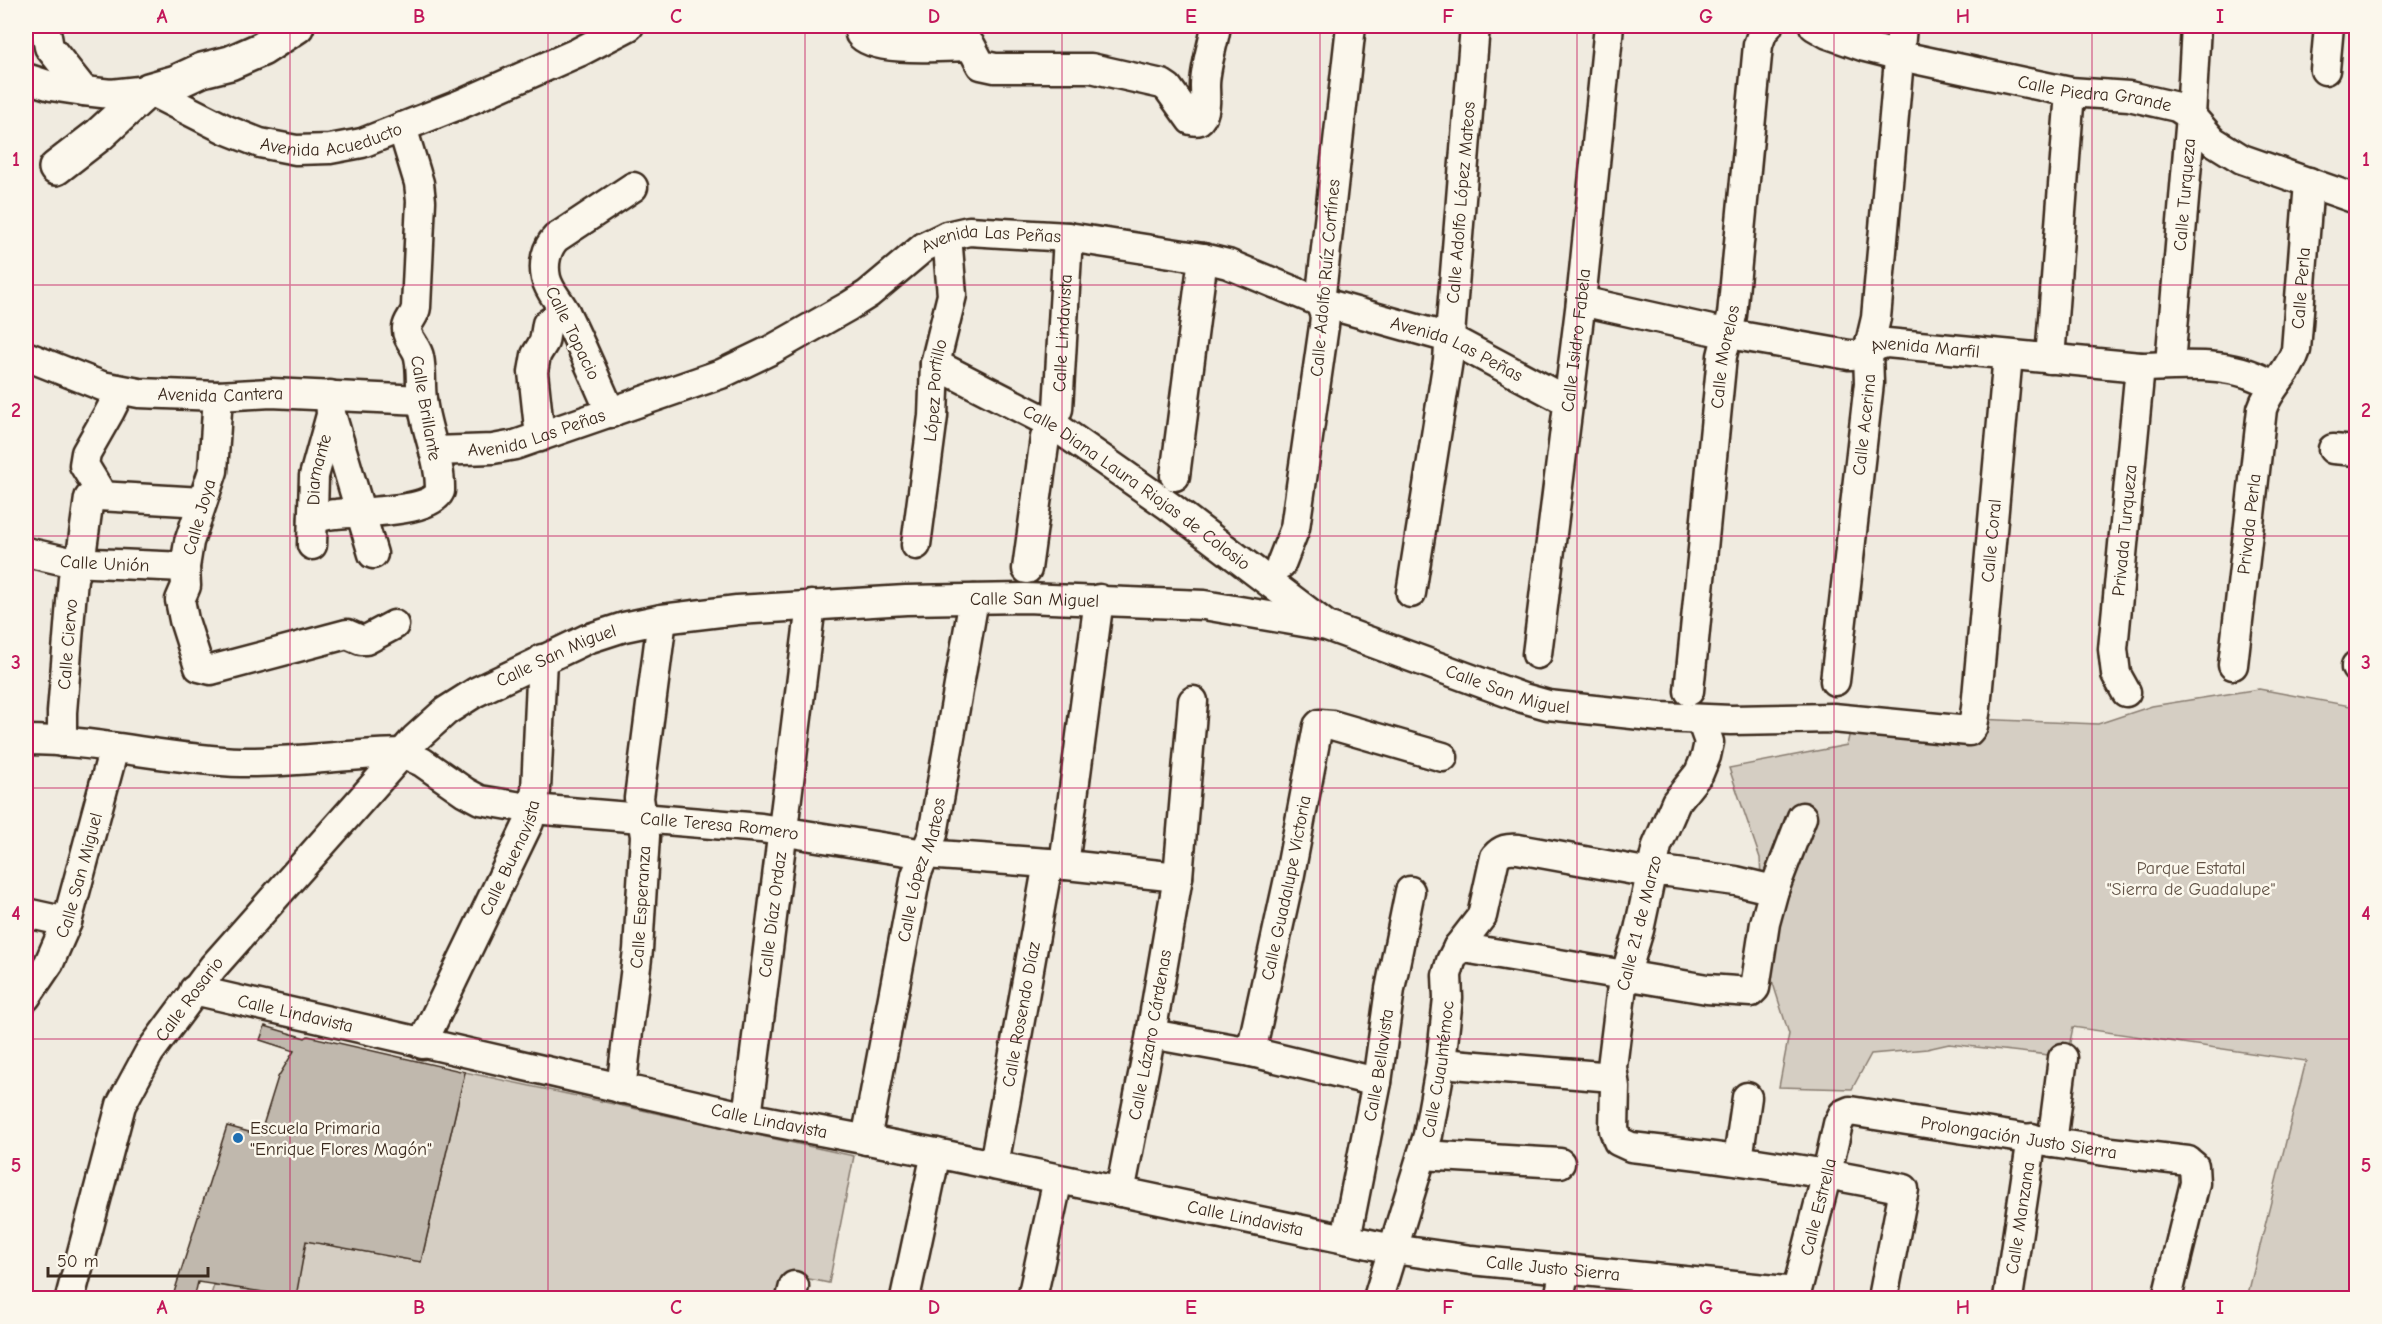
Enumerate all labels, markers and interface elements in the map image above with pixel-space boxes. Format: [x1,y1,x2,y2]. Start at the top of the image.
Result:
text: A [156,5,168,28]
text: B [413,5,425,28]
text: C [670,5,682,28]
text: D [928,5,940,28]
text: E [1185,5,1197,28]
text: F [1442,5,1454,28]
text: G [1699,5,1713,28]
text: H [1956,5,1970,28]
text: I [2216,5,2224,28]
street label: Calle Piedra Grande [2016,71,2174,116]
street label: Calle Adolfo López Mateos [1443,101,1480,304]
street label: Avenida Acueducto [259,118,405,161]
street label: Calle Turqueza [2170,137,2200,252]
text: 1 [12,148,20,171]
text: 1 [2362,148,2370,171]
street label: Calle Adolfo Ruíz Cortínes [1306,178,1345,378]
street label: Avenida Las Peñas [918,221,1062,258]
street label: Calle Perla [2288,247,2315,330]
street label: Calle Isidro Fabela [1557,268,1595,413]
street label: Calle Lindavista [1049,274,1077,393]
street label: Calle Topacio [541,283,604,383]
street label: Calle Morelos [1707,305,1744,410]
street label: Avenida Las Peñas [1388,312,1526,386]
street label: Avenida Marfil [1866,333,1981,363]
street label: López Portillo [920,337,952,443]
street label: Calle Brillante [406,354,445,462]
street label: Calle Acerina [1849,374,1880,477]
street label: Avenida Cantera [157,383,284,407]
text: 2 [11,399,21,422]
text: 2 [2361,399,2371,422]
street label: Calle Diana Laura Riojas de Colosio [1019,401,1254,575]
street label: Avenida Las Peñas [468,405,608,461]
street label: Diamante [303,432,336,506]
street label: Privada Turqueza [2108,463,2142,597]
street label: Privada Perla [2233,472,2266,576]
street label: Calle Joya [179,477,220,558]
street label: Calle Coral [1977,498,2006,584]
street label: Calle Unión [58,550,150,576]
street label: Calle San Miguel [970,588,1100,612]
street label: Calle Ciervo [54,598,82,691]
street label: Calle San Miguel [493,620,619,692]
text: 3 [11,651,21,674]
text: 3 [2361,651,2371,674]
street label: Calle San Miguel [1442,660,1571,718]
street label: Calle Guadalupe Victoria [1257,794,1316,982]
street label: Calle López Mateos [894,796,950,944]
street label: Calle Buenavista [475,798,544,920]
street label: Calle Teresa Romero [639,808,800,845]
street label: Calle San Miguel [51,810,107,942]
street label: Calle Esperanza [626,845,655,970]
street label: Calle Díaz Ordaz [755,850,791,979]
street label: Calle 21 de Marzo [1613,853,1666,993]
park label: Parque Estatal "Sierra de Guadalupe" [2107,858,2275,900]
text: 4 [11,902,21,925]
text: 4 [2361,902,2371,925]
street label: Calle Rosendo Díaz [998,940,1045,1089]
street label: Calle Lázaro Cárdenas [1124,948,1176,1122]
street label: Calle Rosario [151,953,228,1046]
street label: Calle Lindavista [235,990,355,1037]
street label: Calle Cuauhtémoc [1418,999,1459,1140]
street label: Calle Bellavista [1359,1007,1398,1123]
street label: Calle Lindavista [709,1099,829,1143]
street label: Prolongación Justo Sierra [1919,1112,2118,1164]
place label: Escuela Primaria "Enrique Flores Magón" [250,1118,432,1160]
marker: Escuela Primaria "Enrique Flores Magón" [231,1131,245,1145]
text: 5 [11,1154,21,1177]
text: 5 [2361,1154,2371,1177]
street label: Calle Estrella [1796,1156,1841,1258]
street label: Calle Manzana [2002,1160,2039,1276]
street label: Calle Lindavista [1185,1196,1305,1241]
scale bar [48,1240,208,1278]
text: 50 m [57,1251,99,1272]
street label: Calle Justo Sierra [1485,1252,1621,1286]
text: A [156,1296,168,1319]
text: B [413,1296,425,1319]
text: C [670,1296,682,1319]
text: D [928,1296,940,1319]
text: E [1185,1296,1197,1319]
text: F [1442,1296,1454,1319]
text: G [1699,1296,1713,1319]
text: H [1956,1296,1970,1319]
text: I [2216,1296,2224,1319]

